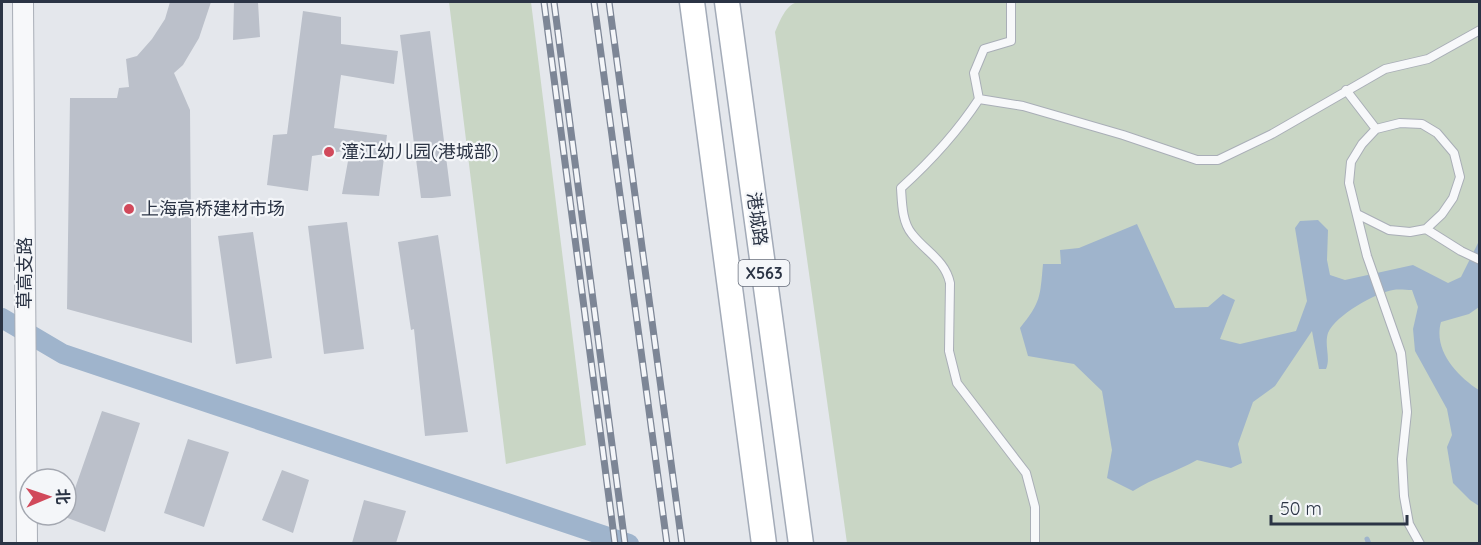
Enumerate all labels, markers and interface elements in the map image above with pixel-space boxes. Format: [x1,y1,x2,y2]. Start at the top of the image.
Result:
place label: 潼江幼儿园(港城部) [341,140,498,163]
marker: 潼江幼儿园(港城部) [322,145,336,159]
street label: 港城路 [742,191,773,247]
place label: 上海高桥建材市场 [141,197,285,220]
marker: 上海高桥建材市场 [122,202,136,216]
street label: 草高支路 [13,237,36,309]
road number: X563 [738,260,789,286]
north arrow [18,467,78,527]
text: 北 [53,488,73,505]
scale bar [1271,488,1408,526]
text: 50 m [1280,497,1322,520]

